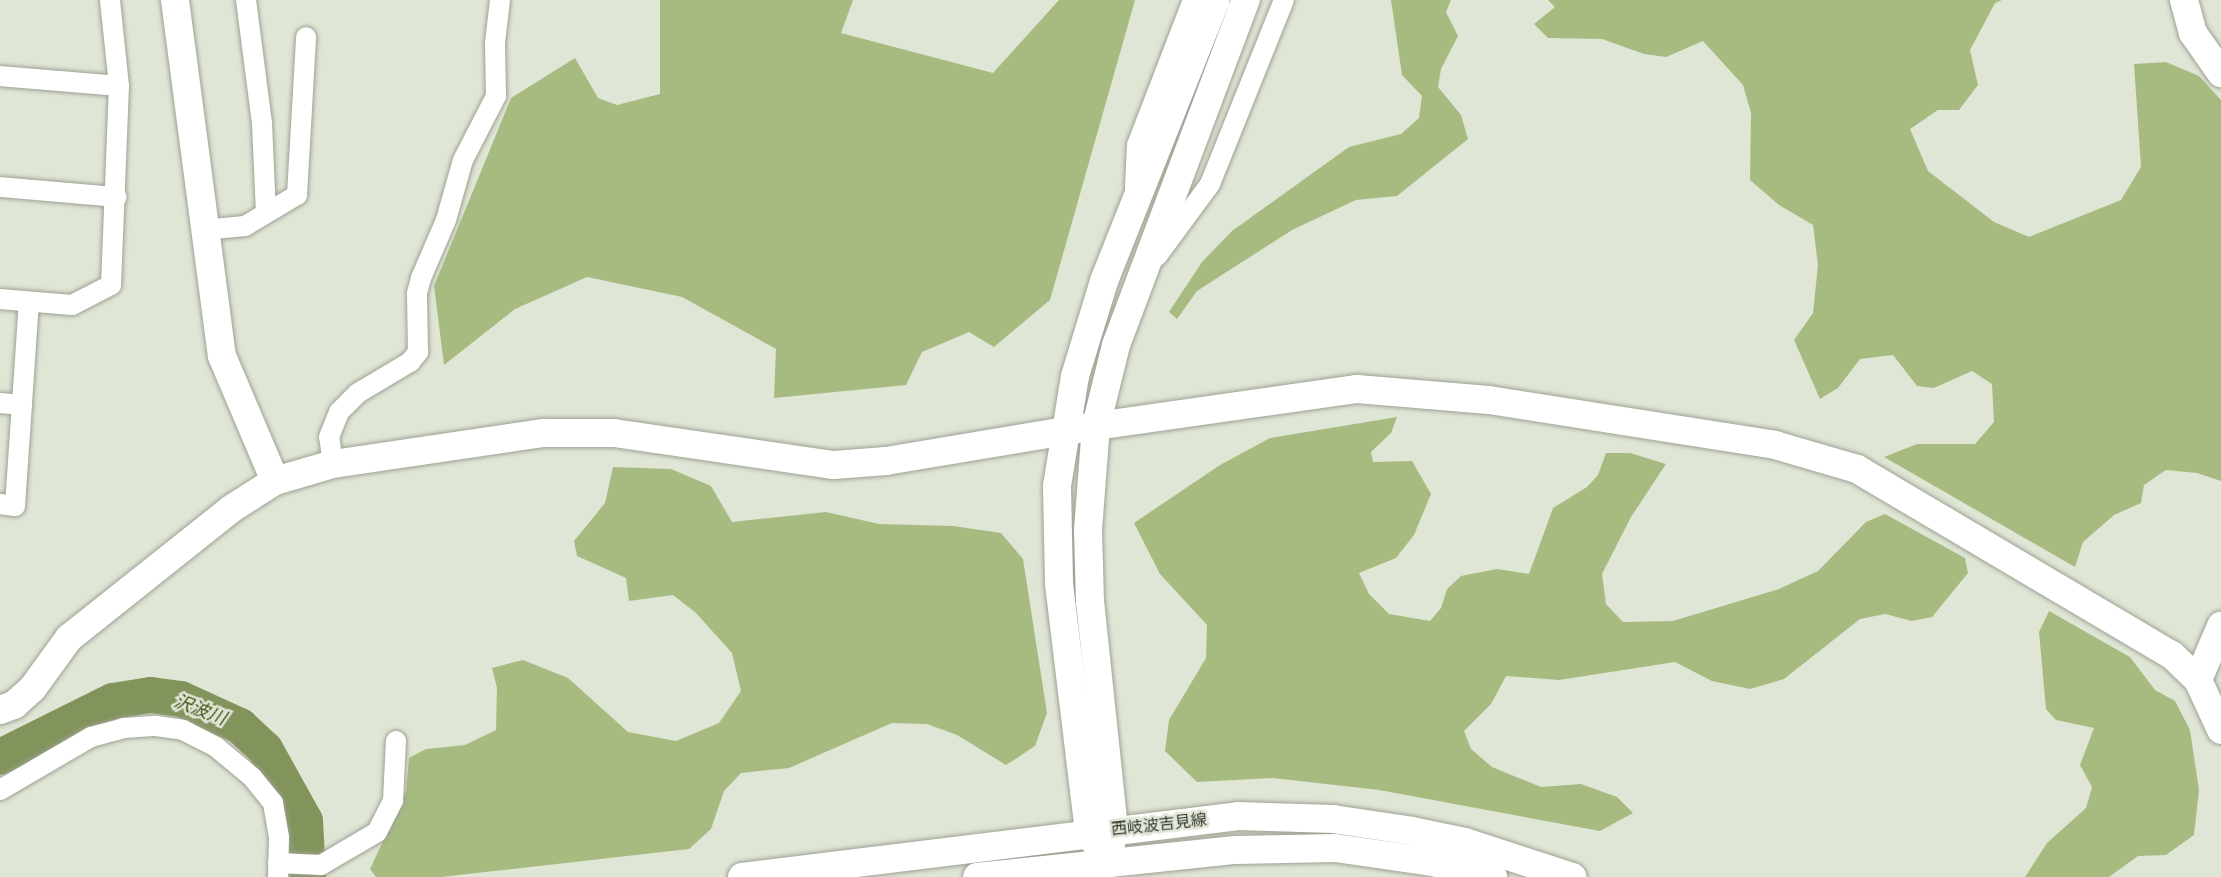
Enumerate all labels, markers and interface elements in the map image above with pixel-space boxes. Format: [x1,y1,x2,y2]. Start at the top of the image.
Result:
water label: 沢波川 [171,690,229,730]
street label: 西岐波吉見線 [1110,810,1208,840]

